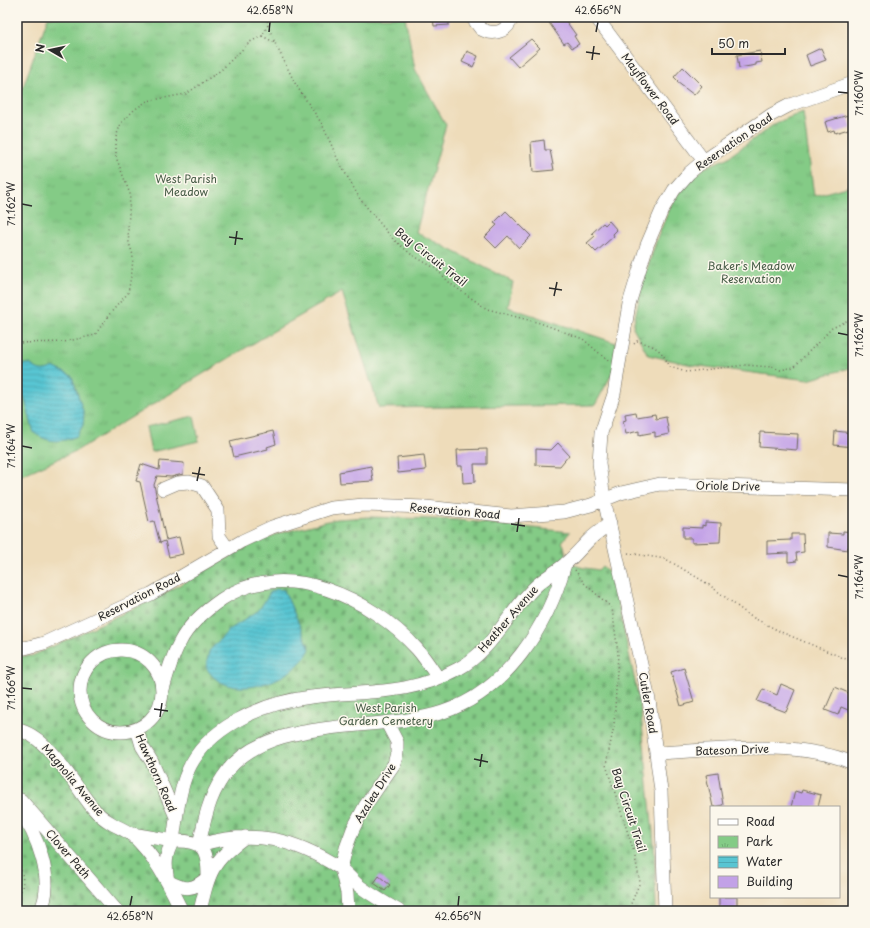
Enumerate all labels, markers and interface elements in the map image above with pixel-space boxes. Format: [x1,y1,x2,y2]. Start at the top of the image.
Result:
text: 42.658°N [247,2,294,17]
text: 42.656°N [575,2,621,17]
north arrow [30,30,70,70]
scale bar [712,30,785,56]
text: 50 m [718,34,749,52]
text: N [31,42,49,54]
street label: Mayflower Road [618,49,683,128]
text: 71.160°W [851,70,866,116]
street label: Reservation Road [692,109,776,175]
park label: West Parish Meadow [155,170,217,200]
text: 71.162°W [3,181,18,226]
street label: Bay Circuit Trail [392,223,471,290]
park label: Baker's Meadow Reservation [707,257,795,287]
text: 71.162°W [851,312,866,357]
text: 71.164°W [3,423,18,468]
street label: Oriole Drive [696,476,760,495]
street label: Reservation Road [409,498,501,523]
text: 71.164°W [851,554,866,599]
street label: Reservation Road [94,568,183,625]
street label: Heather Avenue [474,581,542,656]
text: 71.166°W [3,665,18,710]
street label: Cutler Road [635,671,662,735]
park label: West Parish Garden Cemetery [339,699,433,729]
street label: Hawthorn Road [132,731,181,815]
street label: Magnolia Avenue [38,740,109,820]
street label: Bateson Drive [695,740,769,759]
street label: Azalea Drive [349,759,400,826]
street label: Bay Circuit Trail [608,766,651,854]
legend [710,806,840,898]
text: Road [746,812,775,830]
street label: Clover Path [42,825,95,882]
text: Park [746,832,773,850]
text: Water [746,852,783,870]
text: Building [746,872,793,890]
text: 42.658°N [107,908,154,923]
text: 42.656°N [435,908,481,923]

